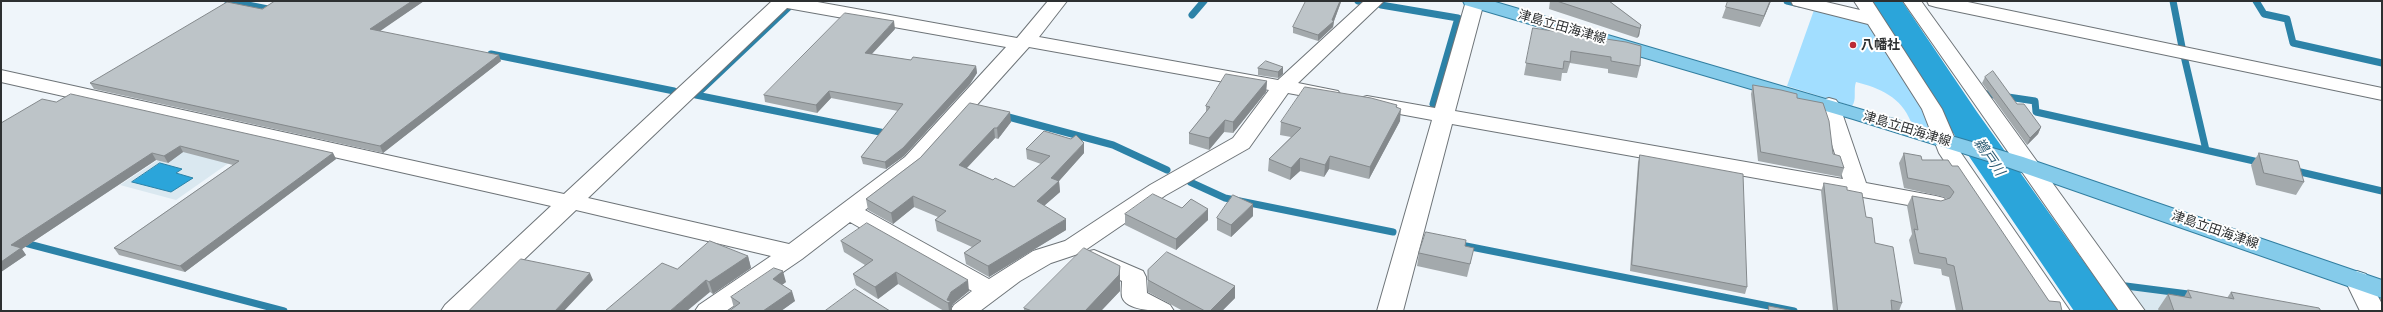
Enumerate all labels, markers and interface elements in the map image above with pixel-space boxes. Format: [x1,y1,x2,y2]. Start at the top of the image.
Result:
street label: 津島立田海津線 [1516,7,1608,47]
place label: 八幡社 [1861,37,1900,53]
marker: 八幡社 [1848,40,1858,50]
street label: 津島立田海津線 [1861,108,1953,150]
water label: 鵜戸川 [1970,135,2008,179]
street label: 津島立田海津線 [2169,208,2261,252]

